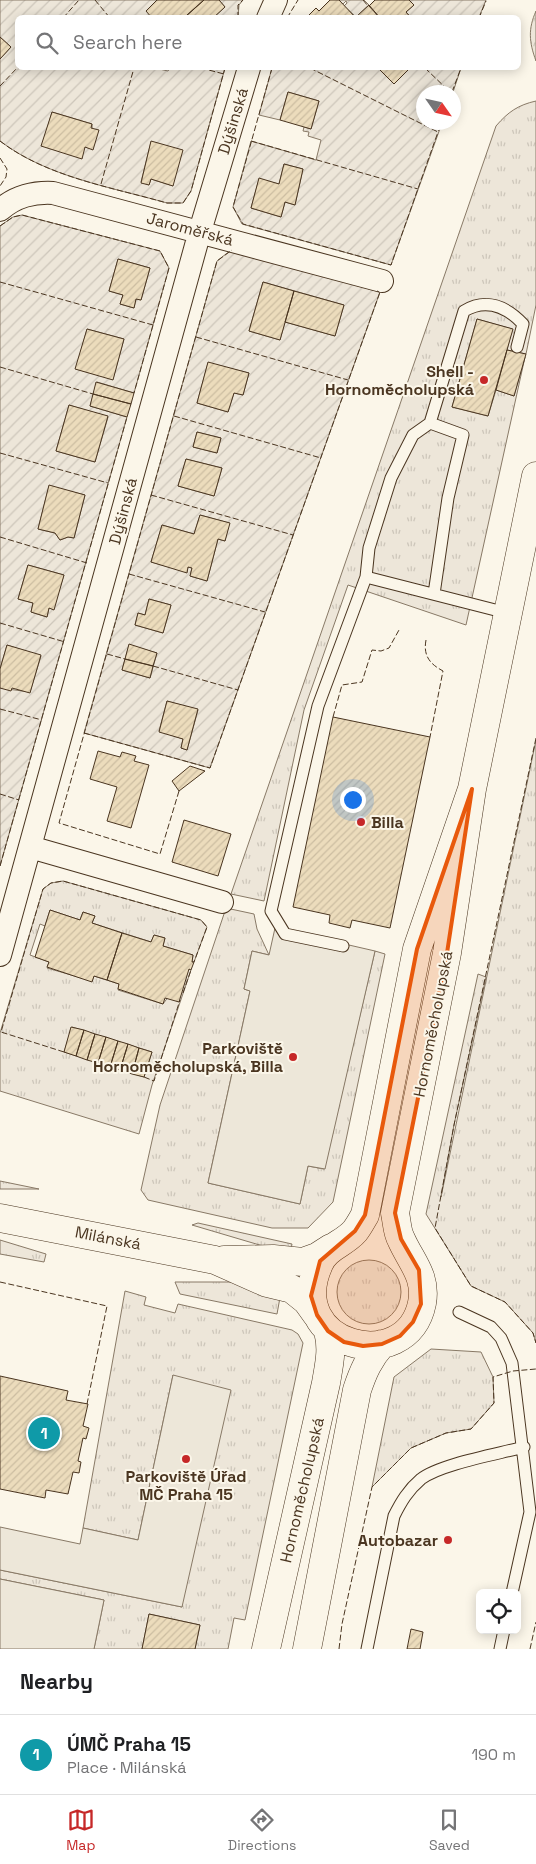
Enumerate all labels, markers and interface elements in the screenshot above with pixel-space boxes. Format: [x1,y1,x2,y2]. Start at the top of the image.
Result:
search box [15,15,521,70]
icon: search [33,29,61,57]
text: Search here [73,30,183,55]
street label: Dýšinská [213,85,253,157]
north arrow [416,85,461,130]
street label: Jaroměřská [144,207,236,251]
place label: Shell - Hornoměcholupská [325,361,474,400]
marker: Shell - Hornoměcholupská [478,374,490,386]
street label: Dýšinská [104,475,142,547]
your location [340,787,366,813]
place label: Billa [371,812,404,833]
marker: Billa [355,816,367,828]
street label: Hornoměcholupská [409,949,457,1099]
place label: Parkoviště Hornoměcholupská, Billa [93,1038,283,1077]
marker: Parkoviště Hornoměcholupská, Billa [287,1051,299,1063]
street label: Milánská [73,1221,143,1255]
pin: 1 [28,1414,60,1452]
street label: Hornoměcholupská [275,1415,329,1565]
marker: Parkoviště Úřad MČ Praha 15 [180,1453,192,1465]
place label: Parkoviště Úřad MČ Praha 15 [126,1466,246,1505]
place label: Autobazar [358,1530,438,1551]
marker: Autobazar [442,1534,454,1546]
map controls [476,1589,521,1634]
button: locate [476,1589,521,1634]
text: Nearby [20,1668,93,1695]
text: ÚMČ Praha 15 [67,1732,191,1757]
text: 1 [32,1744,40,1765]
text: 190 m [471,1744,516,1765]
text: Place · Milánská [67,1757,187,1778]
tab: Map [66,1806,95,1854]
tab: Directions [228,1806,296,1854]
tab: Saved [429,1806,470,1854]

